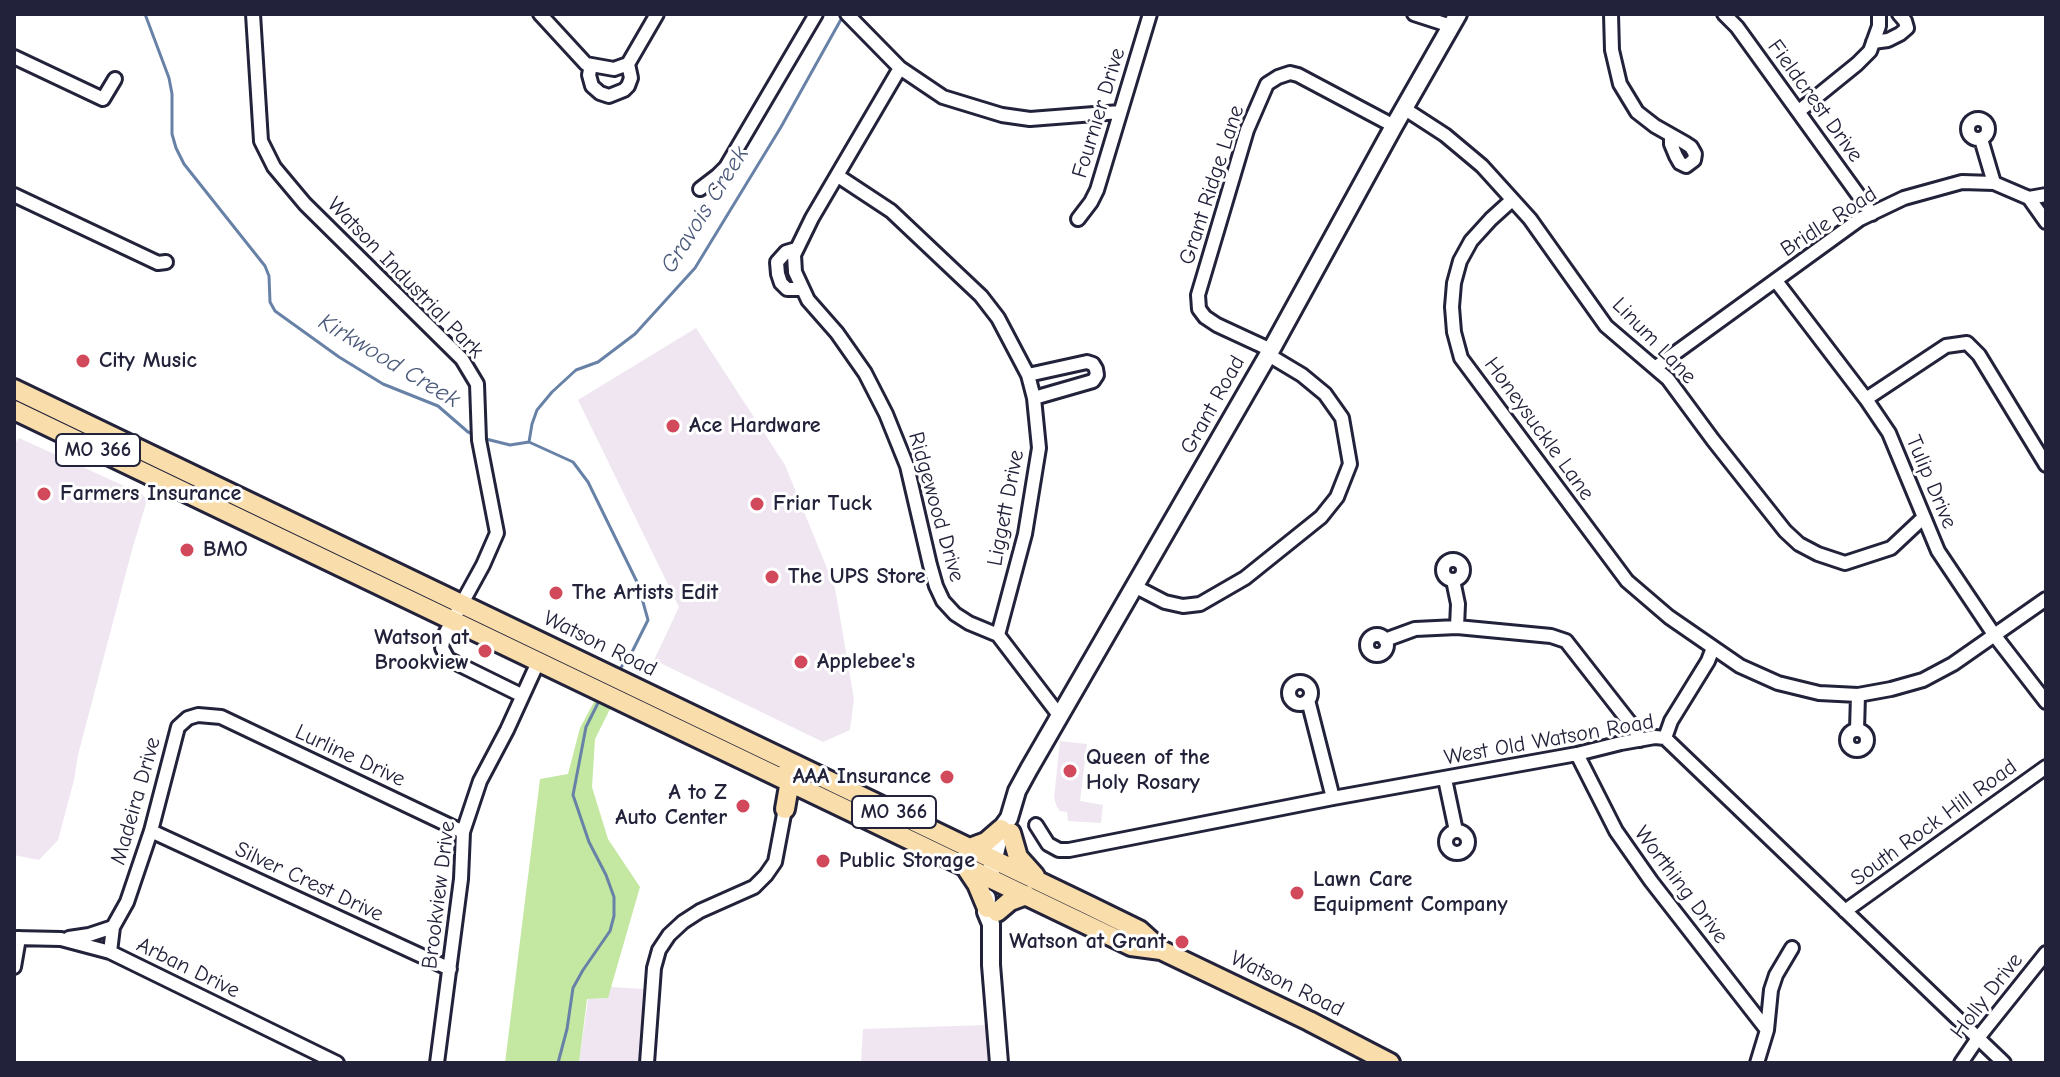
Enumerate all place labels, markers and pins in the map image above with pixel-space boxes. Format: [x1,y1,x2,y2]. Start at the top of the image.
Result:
place label: City Music [99,348,197,374]
marker: City Music [74,352,92,370]
place label: Ace Hardware [689,413,821,439]
marker: Ace Hardware [664,417,682,435]
place label: Farmers Insurance [60,481,241,507]
marker: Farmers Insurance [35,485,53,503]
place label: Friar Tuck [773,491,872,517]
marker: Friar Tuck [748,495,766,513]
place label: BMO [203,537,248,563]
marker: BMO [178,541,196,559]
place label: The UPS Store [788,564,926,590]
marker: The UPS Store [763,568,781,586]
place label: The Artists Edit [572,580,718,606]
marker: The Artists Edit [547,584,565,602]
place label: Watson at Brookview [374,625,469,676]
marker: Watson at Brookview [476,642,494,660]
place label: Applebee's [817,649,915,675]
marker: Applebee's [792,653,810,671]
place label: Queen of the Holy Rosary [1086,745,1210,796]
marker: Queen of the Holy Rosary [1061,762,1079,780]
place label: AAA Insurance [793,764,931,790]
marker: AAA Insurance [938,768,956,786]
place label: A to Z Auto Center [615,780,727,832]
marker: A to Z Auto Center [734,797,752,815]
place label: Public Storage [839,848,975,874]
marker: Public Storage [814,852,832,870]
place label: Lawn Care Equipment Company [1313,867,1508,918]
marker: Lawn Care Equipment Company [1288,884,1306,902]
place label: Watson at Grant [1009,929,1166,955]
marker: Watson at Grant [1173,933,1191,951]

